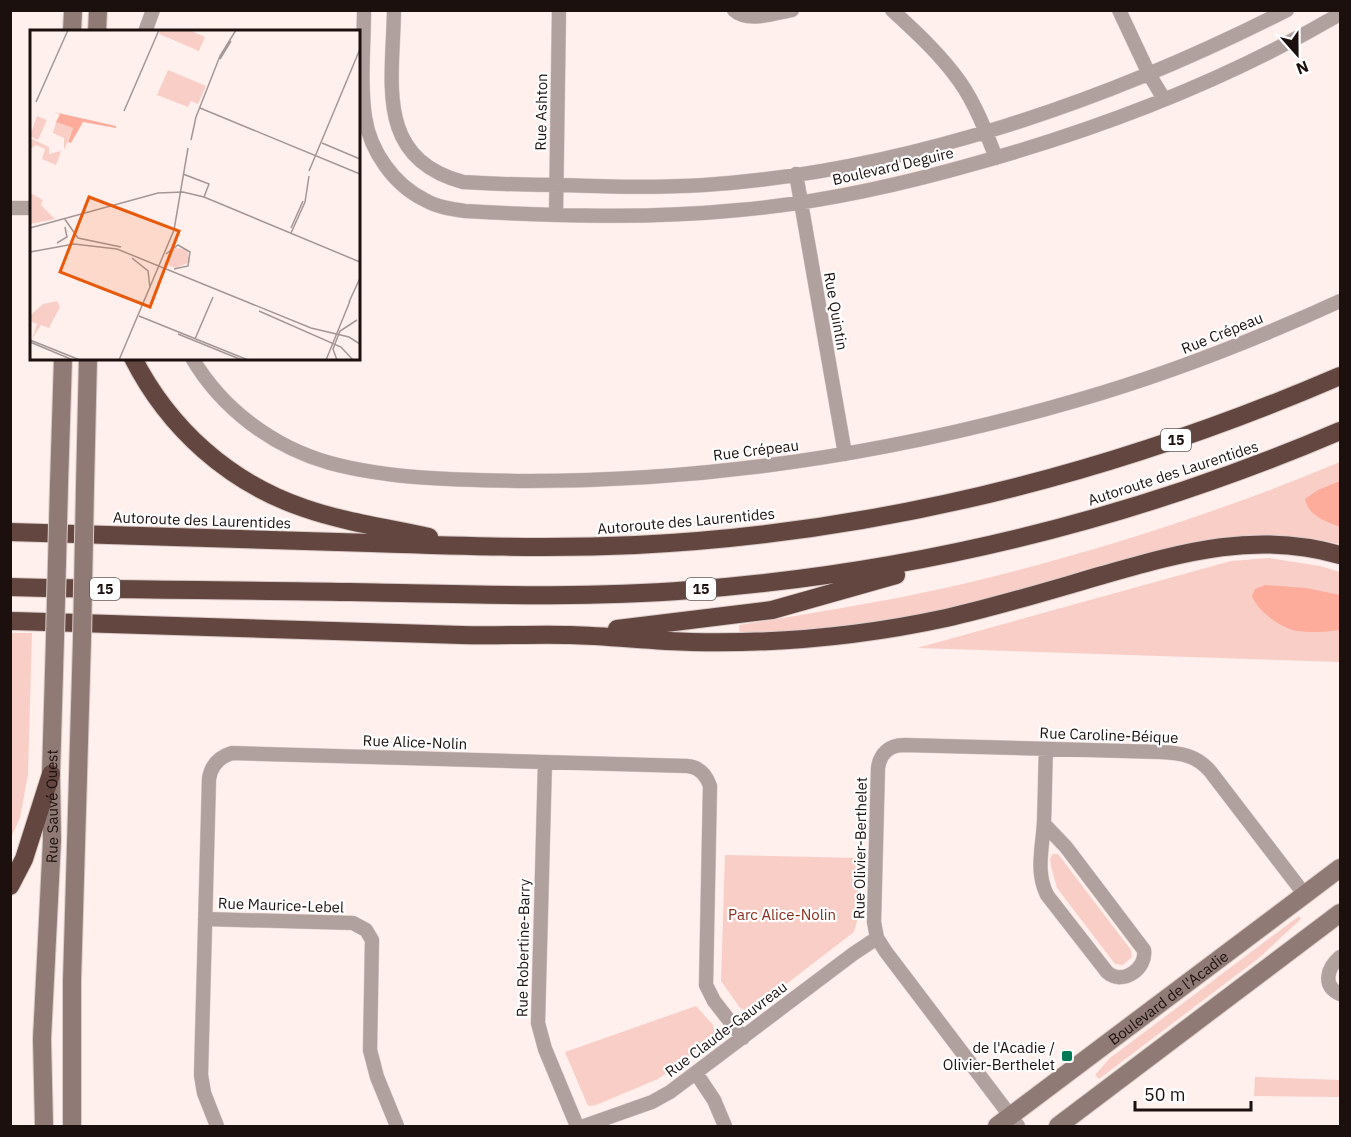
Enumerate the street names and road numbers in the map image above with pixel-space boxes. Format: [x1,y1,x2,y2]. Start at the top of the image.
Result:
street label: Rue Ashton [531,73,551,151]
street label: Boulevard Deguire [830,143,956,189]
street label: Rue Quintin [820,271,852,351]
street label: Rue Crépeau [1178,308,1266,358]
road number: 15 [1161,429,1191,451]
street label: Rue Crépeau [712,435,800,465]
street label: Autoroute des Laurentides [1085,436,1261,510]
street label: Autoroute des Laurentides [596,504,776,538]
street label: Autoroute des Laurentides [113,507,291,533]
road number: 15 [90,578,120,600]
road number: 15 [686,578,716,600]
street label: Rue Caroline-Béique [1039,723,1179,747]
street label: Rue Alice-Nolin [362,731,468,753]
street label: Rue Sauvé Ouest [41,749,62,864]
street label: Rue Olivier-Berthelet [849,777,871,919]
street label: Rue Robertine-Barry [512,878,534,1017]
street label: Rue Maurice-Lebel [218,893,344,917]
street label: Boulevard de l'Acadie [1104,946,1232,1049]
street label: Rue Claude-Gauvreau [661,977,791,1081]

